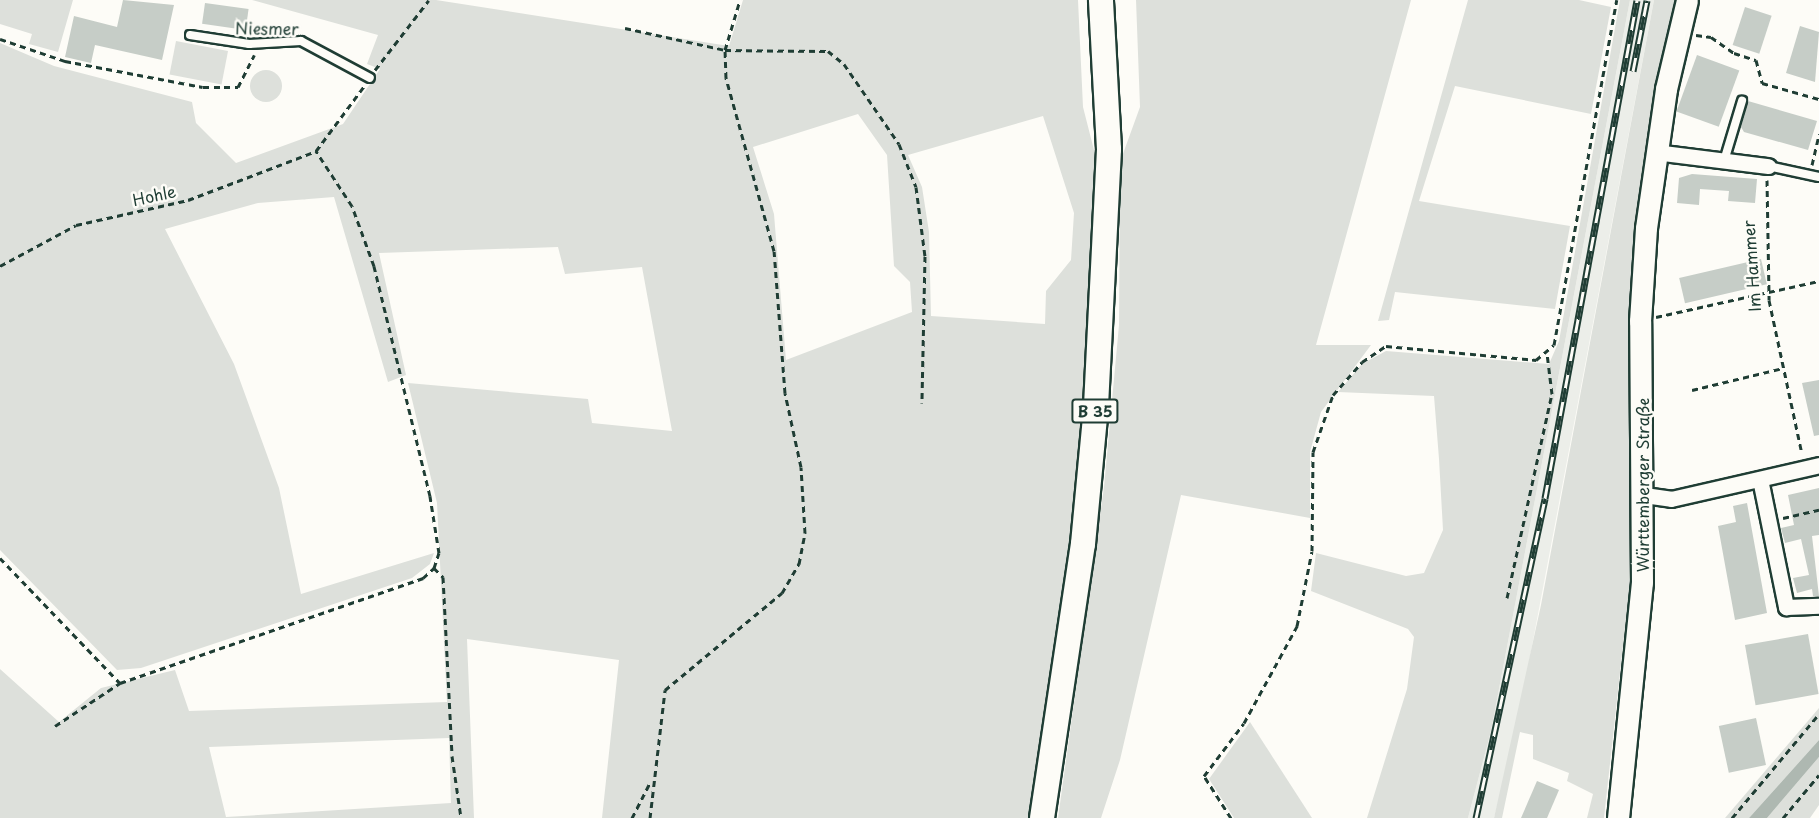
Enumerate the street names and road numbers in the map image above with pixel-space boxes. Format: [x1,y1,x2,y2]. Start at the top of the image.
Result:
street label: Niesmer [235,18,299,38]
street label: Hohle [130,181,178,209]
street label: Im Hammer [1738,219,1764,313]
street label: Württemberger Straße [1632,397,1652,573]
road number: B 35 [1071,399,1119,423]

